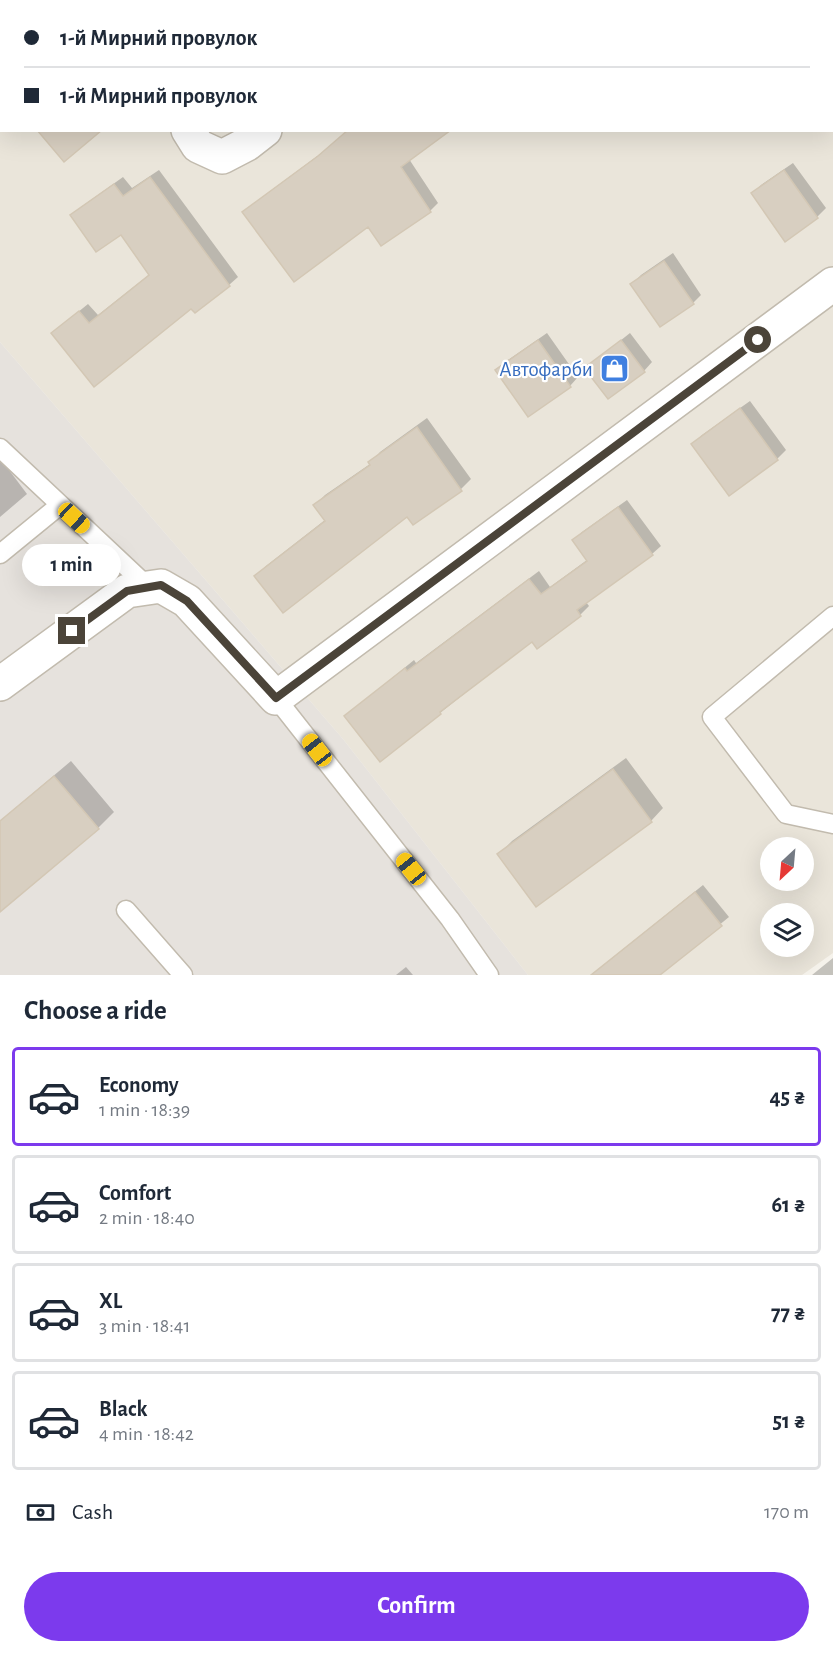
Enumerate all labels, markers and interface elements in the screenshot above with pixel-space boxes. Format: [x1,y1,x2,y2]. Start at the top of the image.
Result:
text: 1-й Мирний провулок [60,27,257,49]
text: 1-й Мирний провулок [60,85,257,107]
route start [744,326,771,353]
shop icon: Автофарби [598,353,630,385]
place label: Автофарби [499,359,593,380]
car [55,499,93,537]
callout: 1 min [22,544,122,586]
text: 1 min [50,555,93,575]
route end [58,617,85,644]
car [299,730,335,770]
north arrow [760,837,814,891]
map controls [760,837,814,957]
car [393,849,429,889]
button: layers [760,903,814,957]
text: Choose a ride [24,997,167,1024]
icon: car [27,1070,81,1124]
text: Economy [99,1074,179,1096]
text: 45 ₴ [769,1086,806,1108]
text: 1 min · 18:39 [99,1100,190,1120]
icon: car [27,1178,81,1232]
text: Comfort [99,1182,171,1204]
text: 61 ₴ [771,1194,806,1216]
text: 2 min · 18:40 [99,1208,195,1228]
icon: car [27,1286,81,1340]
text: XL [99,1290,122,1312]
text: 77 ₴ [771,1302,806,1324]
text: 3 min · 18:41 [99,1316,190,1336]
icon: car [27,1394,81,1448]
text: Black [99,1398,147,1420]
text: 51 ₴ [773,1410,806,1432]
text: 4 min · 18:42 [99,1424,194,1444]
icon: cash [24,1496,57,1529]
text: Cash [72,1501,113,1523]
text: 170 m [764,1502,809,1522]
button: Confirm [24,1572,809,1641]

